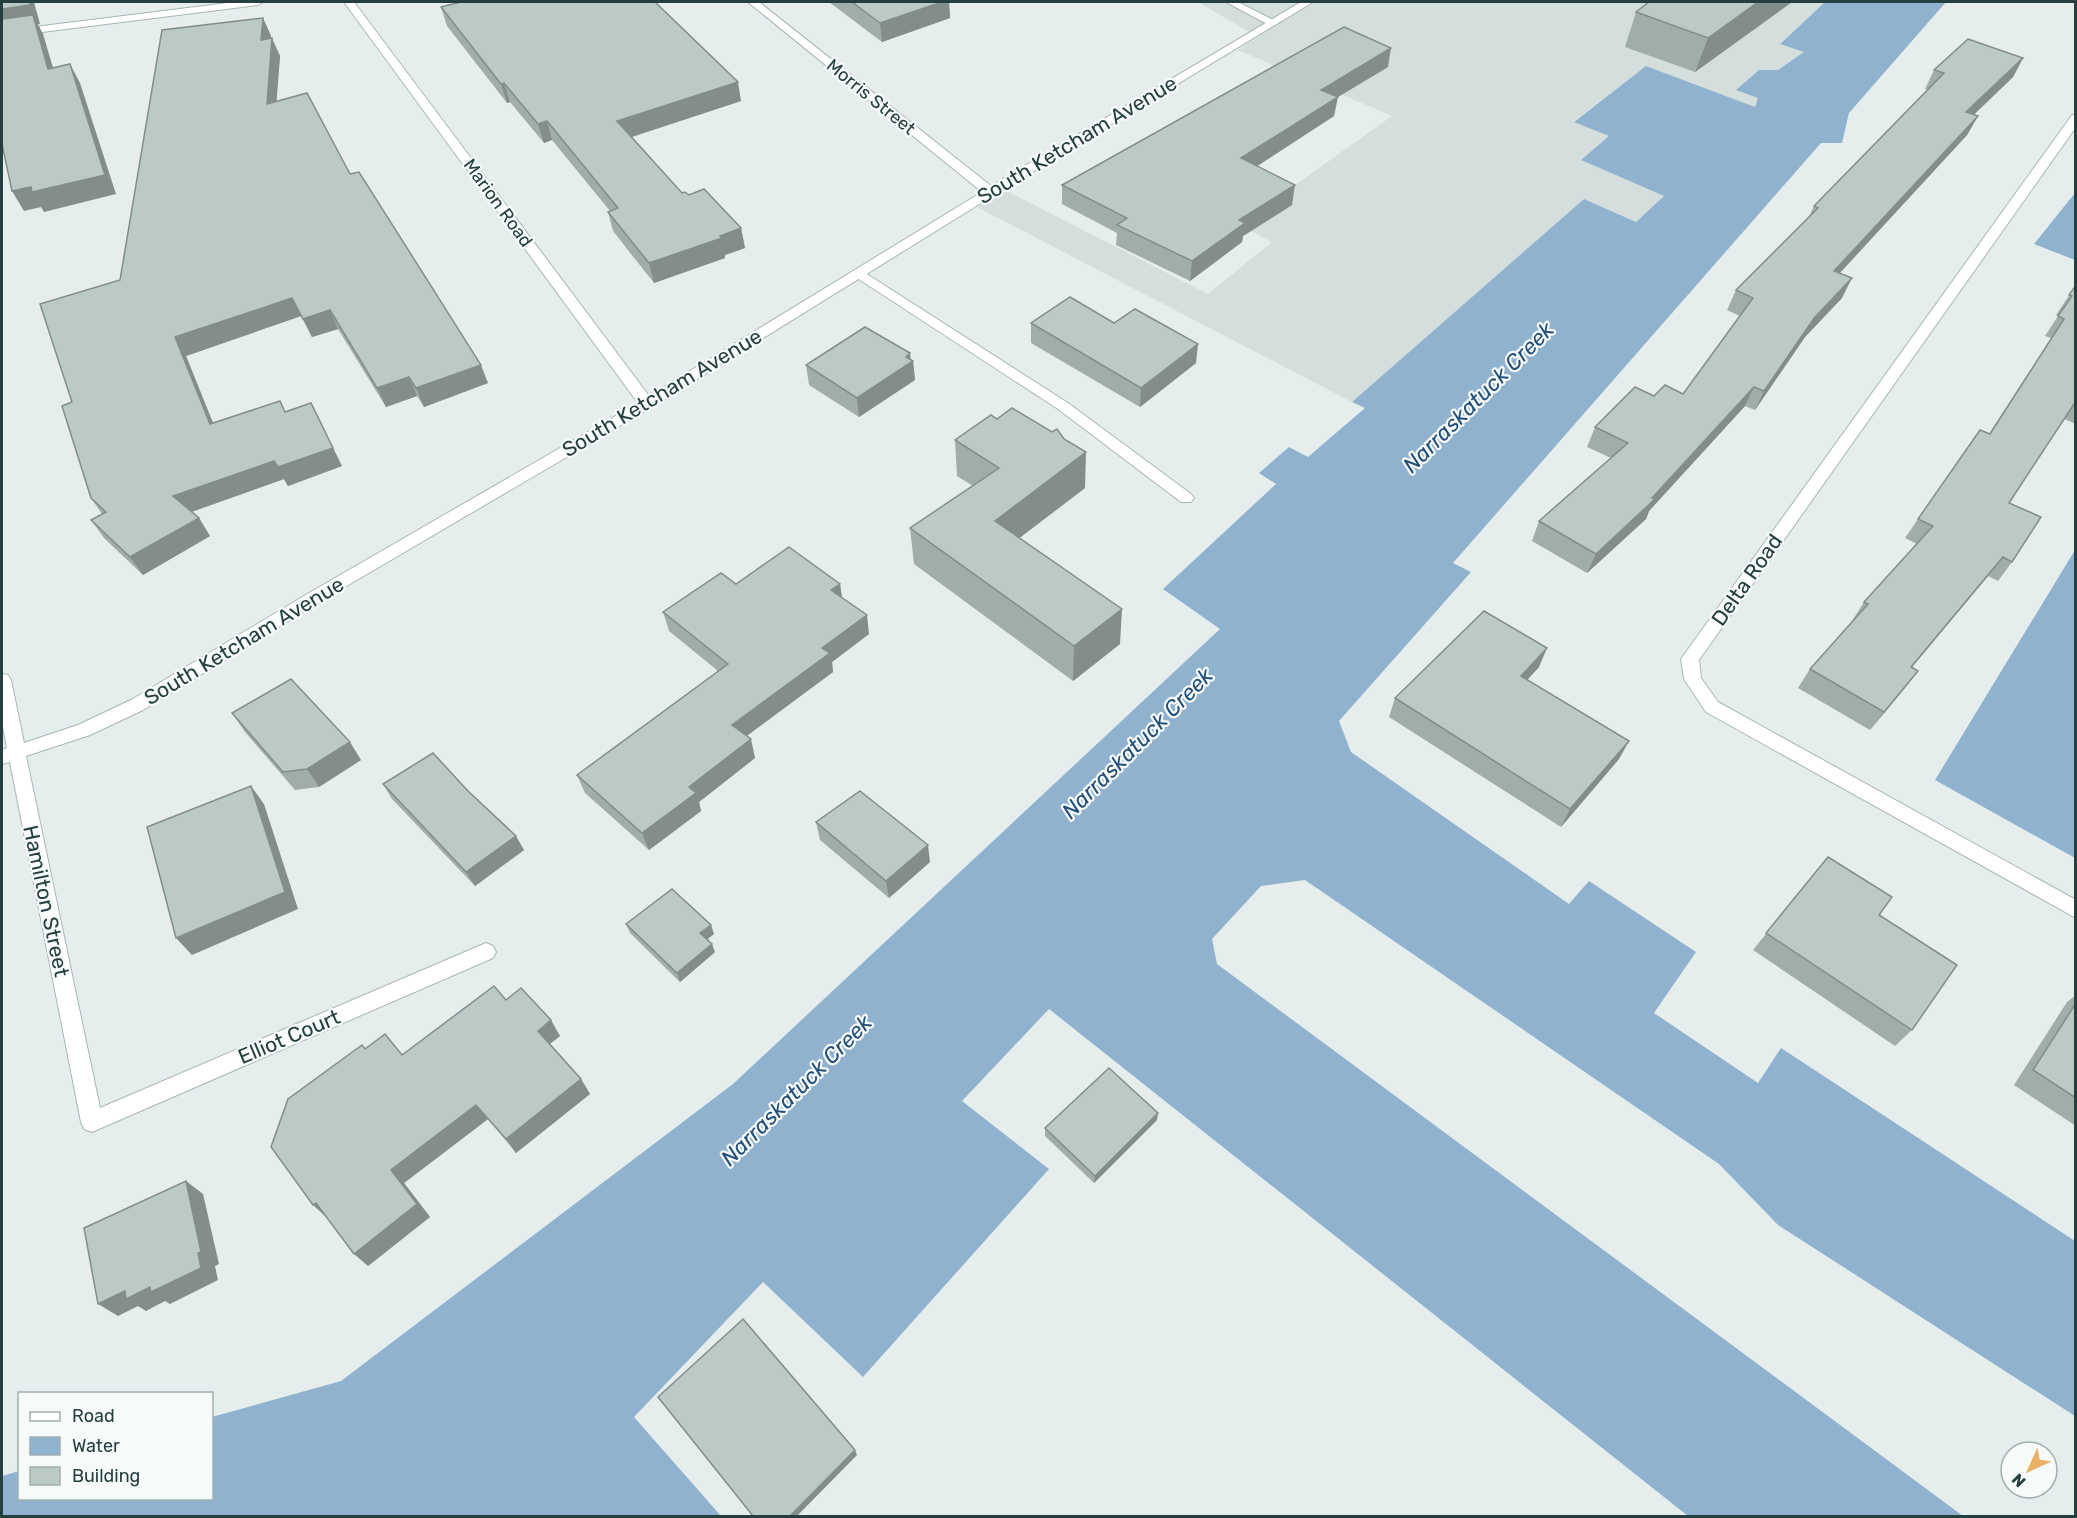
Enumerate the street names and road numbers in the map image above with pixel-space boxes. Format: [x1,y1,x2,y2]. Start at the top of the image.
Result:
street label: Morris Street [822,54,920,140]
street label: South Ketcham Avenue [972,70,1181,209]
street label: Marion Road [459,155,537,251]
street label: South Ketcham Avenue [557,323,766,462]
street label: Delta Road [1706,529,1787,630]
street label: South Ketcham Avenue [139,571,348,710]
street label: Hamilton Street [18,823,75,979]
street label: Elliot Court [234,1004,343,1069]

